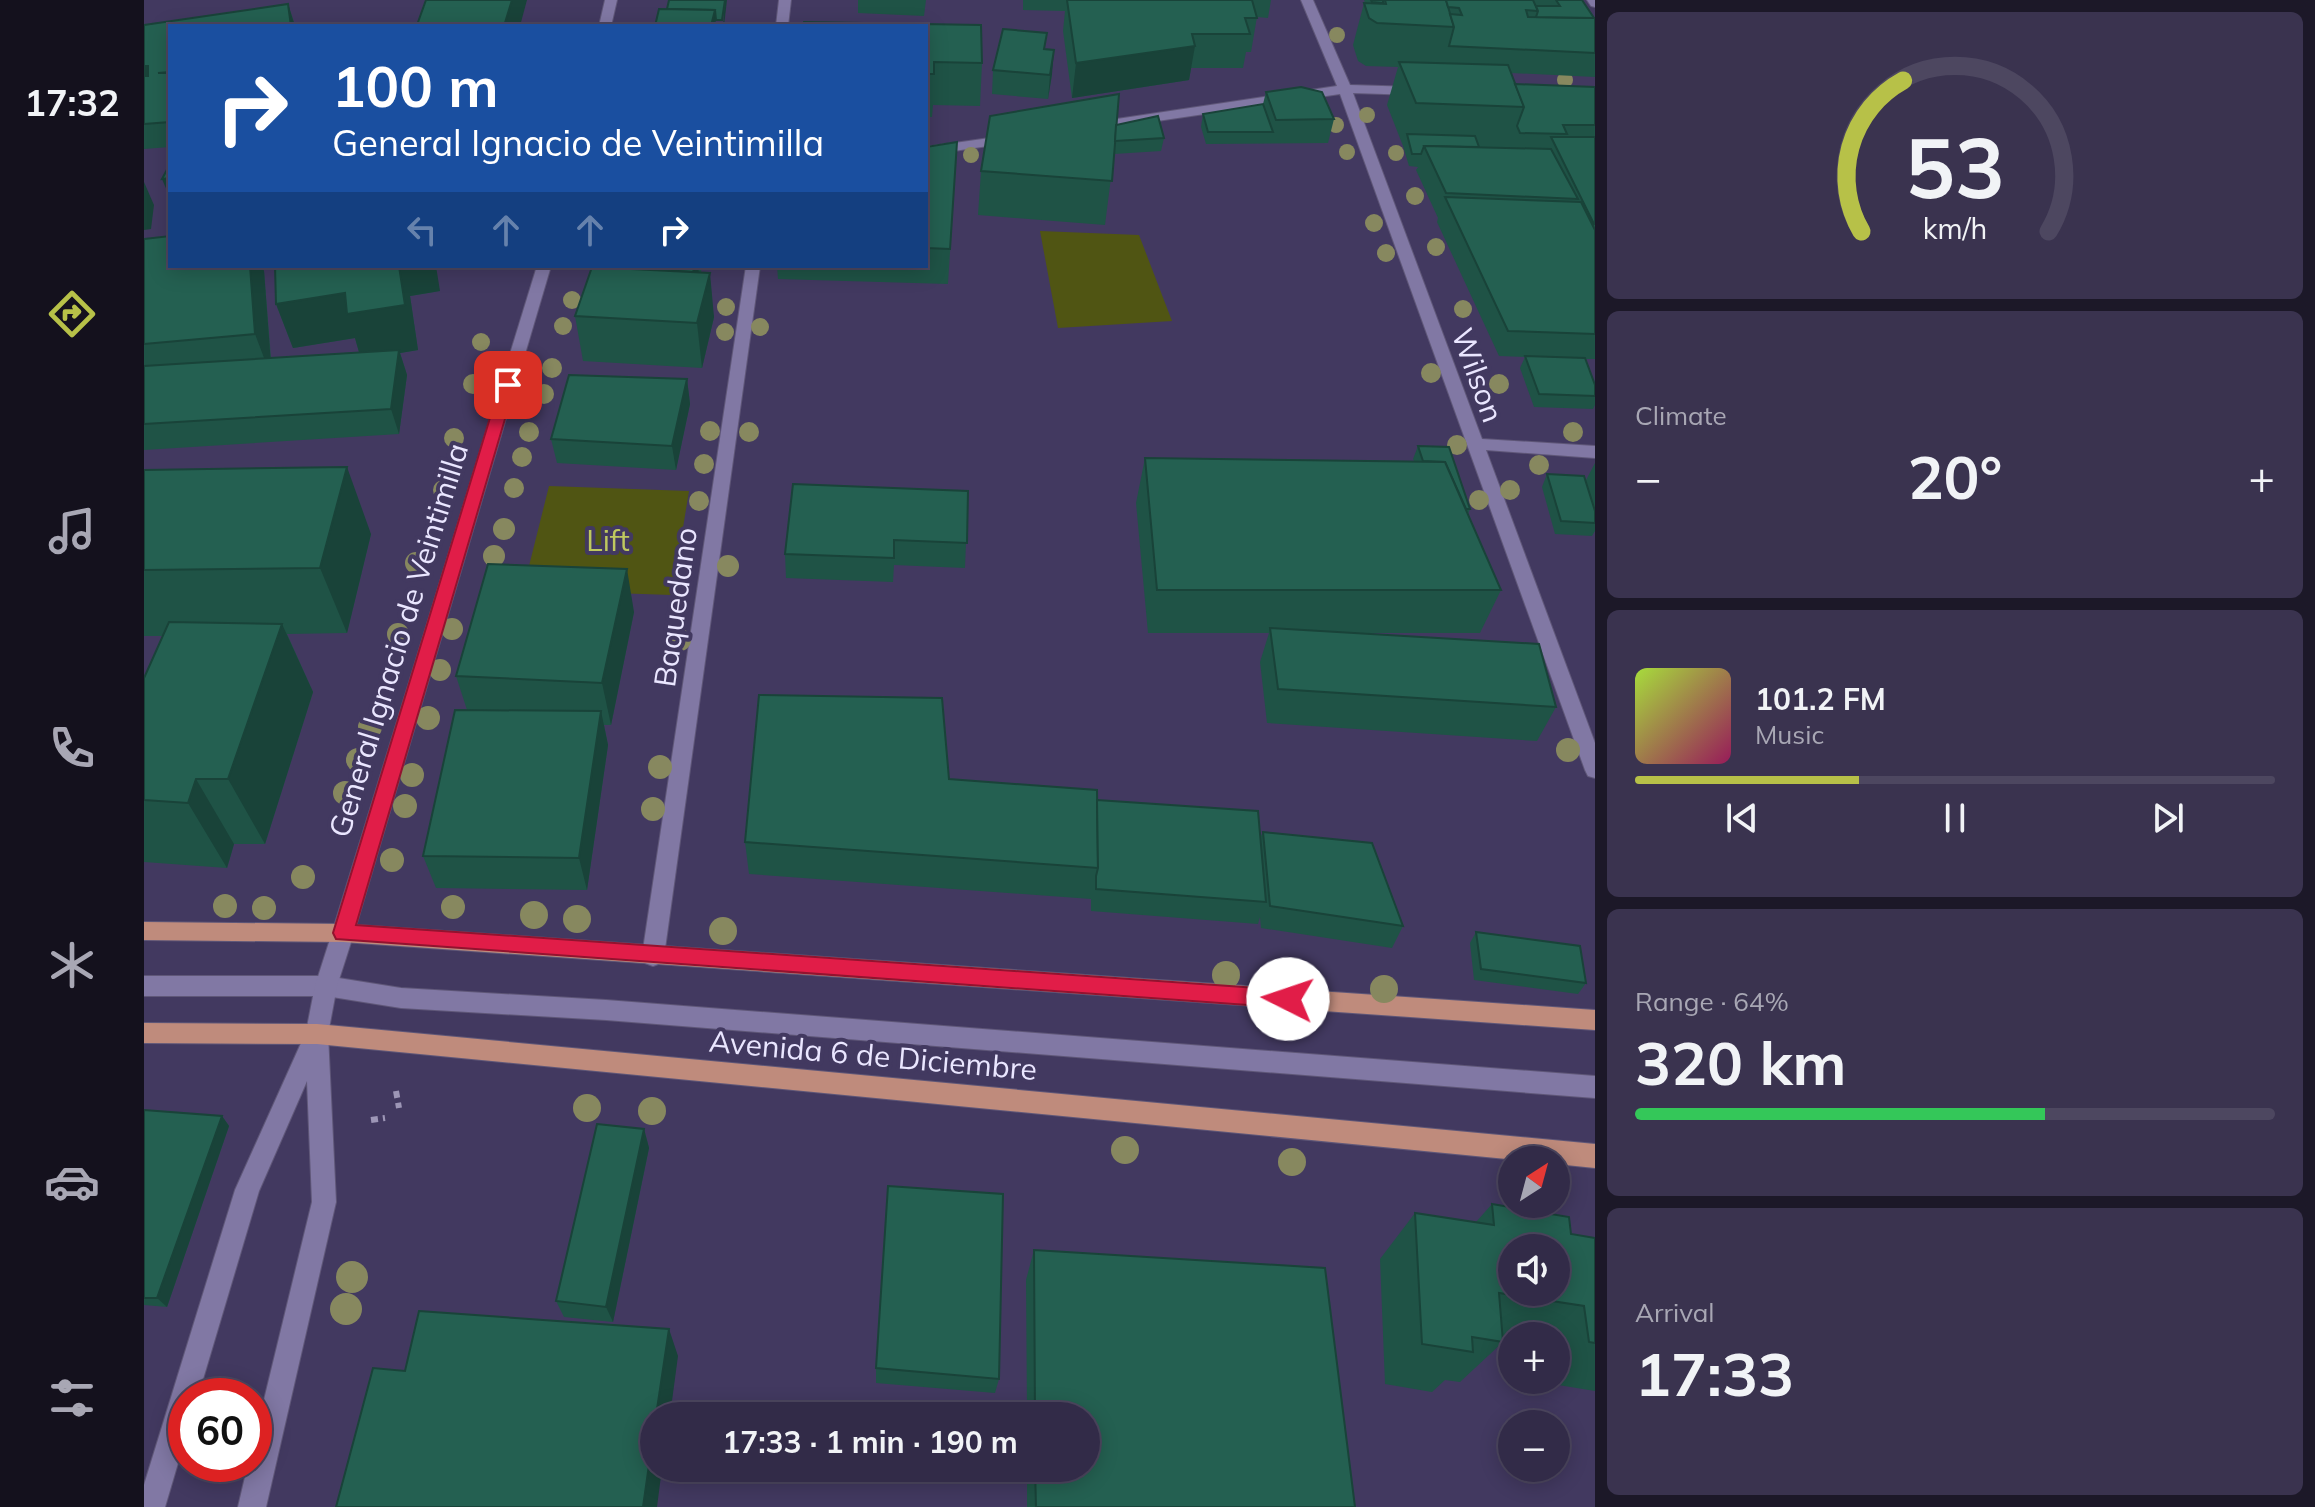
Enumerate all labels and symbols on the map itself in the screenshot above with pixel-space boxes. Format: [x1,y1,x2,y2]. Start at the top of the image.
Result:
street label: Wilson [1444,323,1512,427]
pin [474,351,542,419]
street label: General Ignacio de Veintimilla [320,438,476,842]
park label: Lift [586,521,630,559]
street label: Baquedano [645,525,705,689]
position arrow [1246,957,1330,1041]
street label: Avenida 6 de Diciembre [707,1022,1039,1088]
north arrow [1498,1146,1570,1218]
speed limit sign: 60 [168,1378,272,1482]

